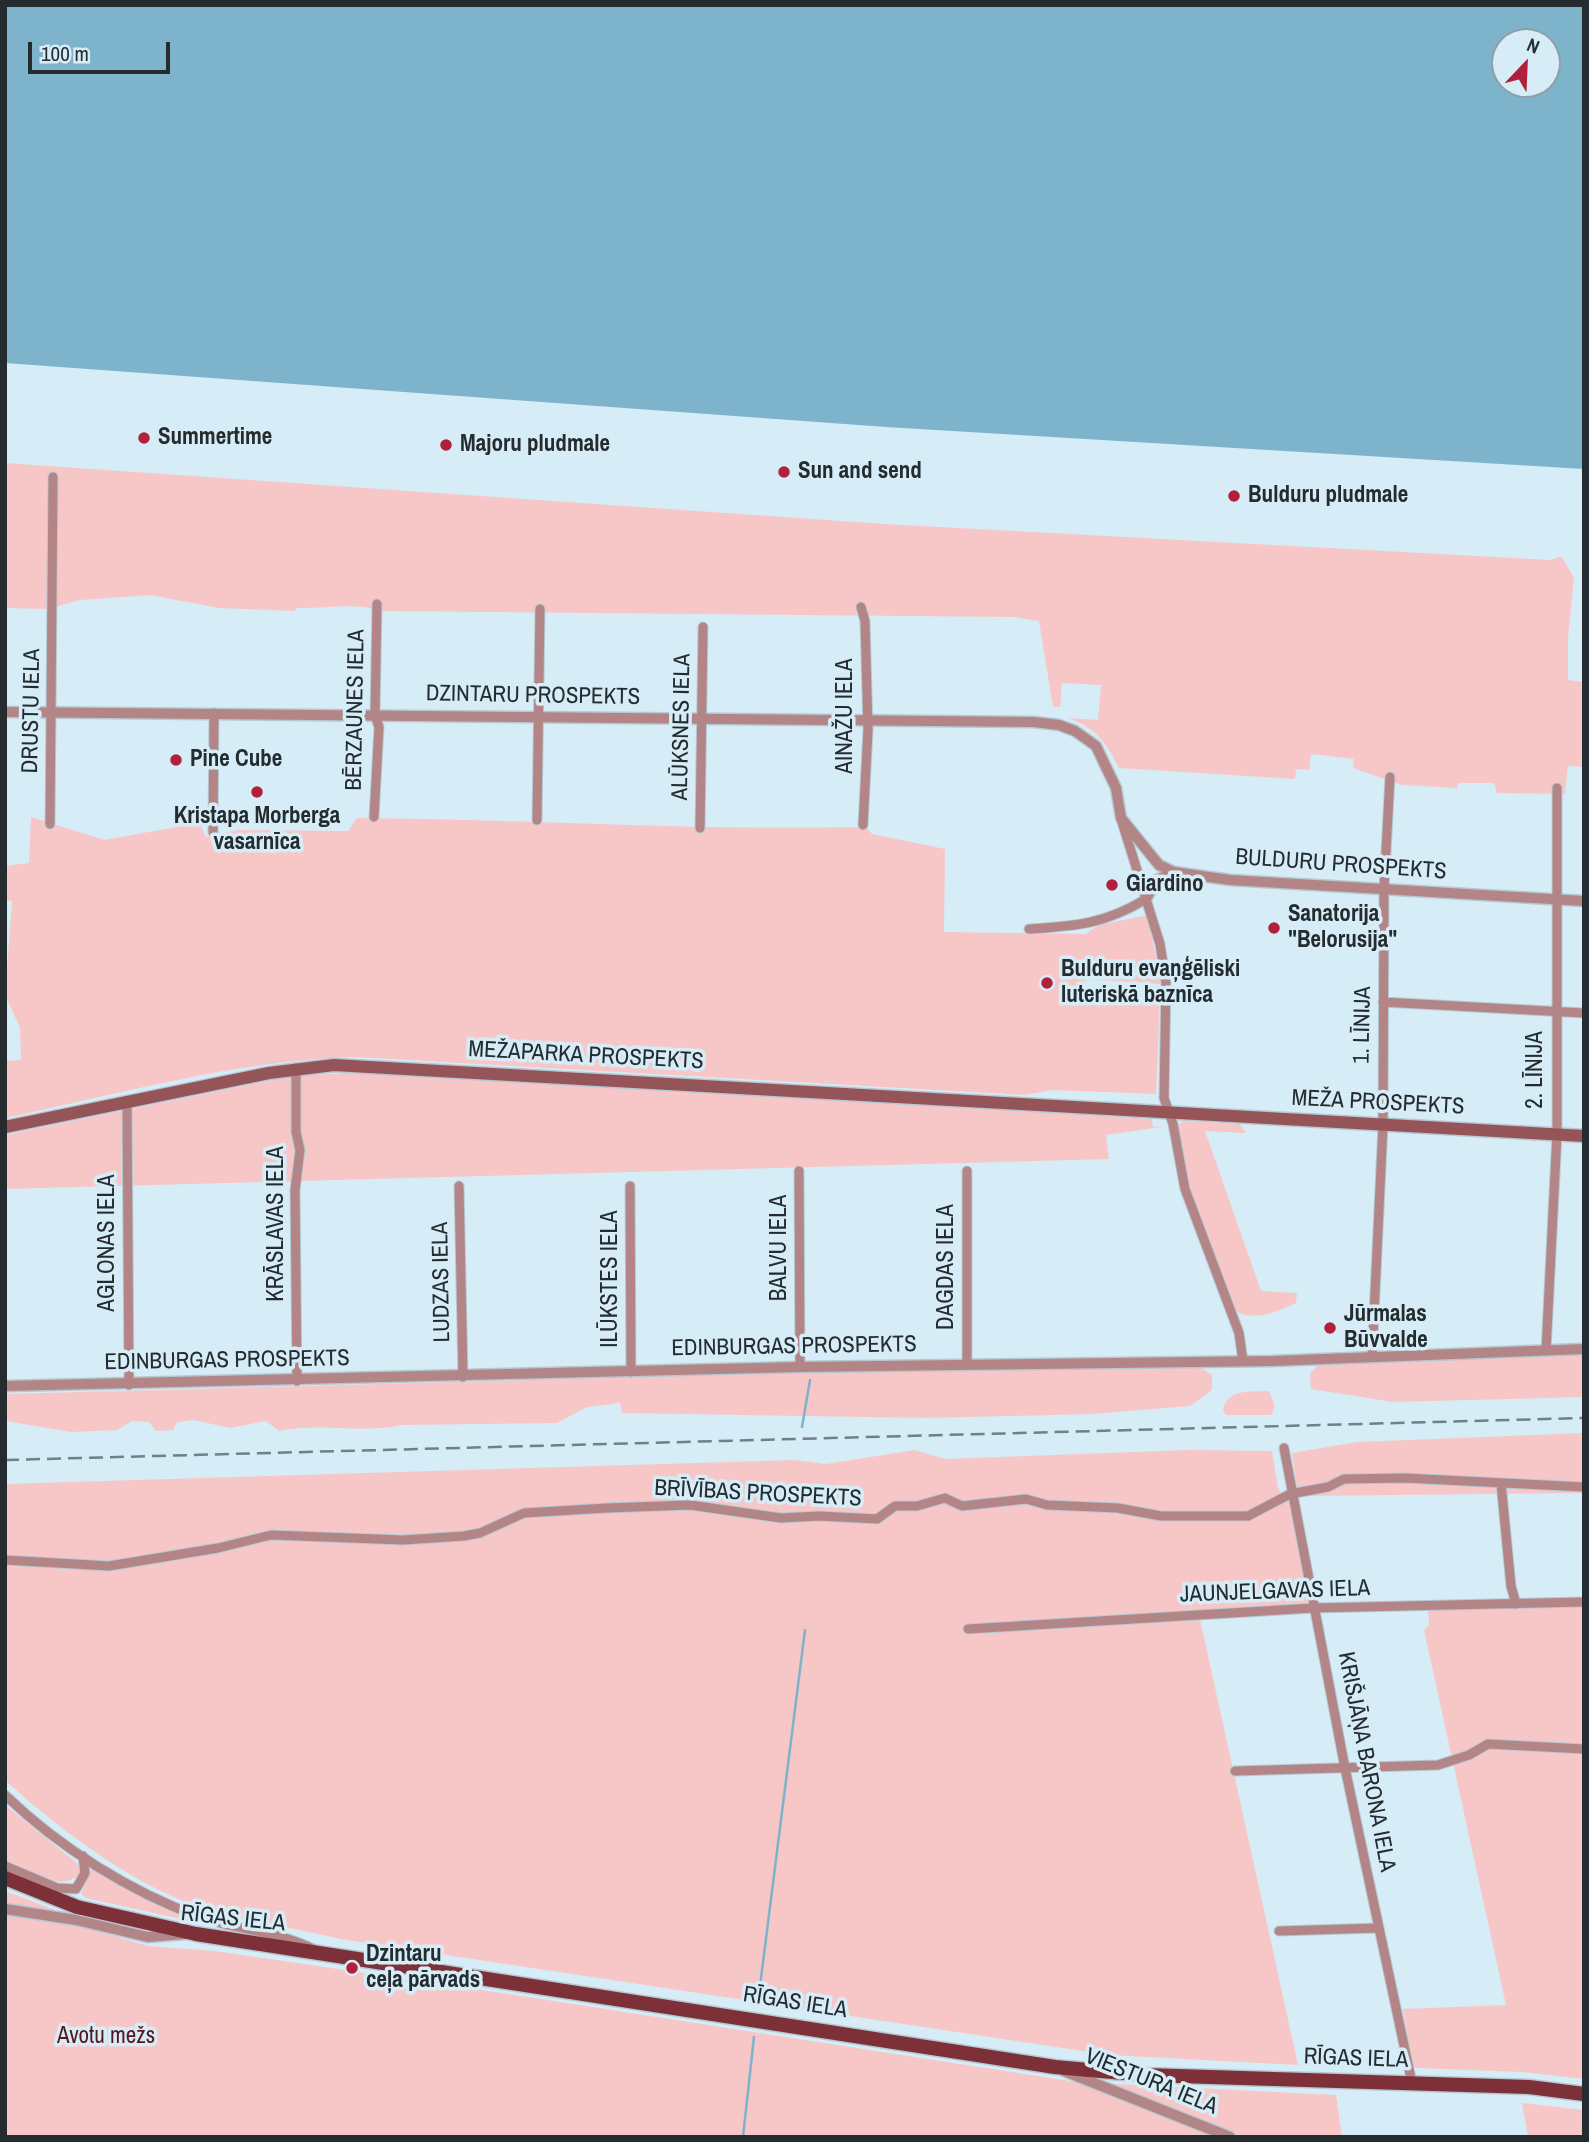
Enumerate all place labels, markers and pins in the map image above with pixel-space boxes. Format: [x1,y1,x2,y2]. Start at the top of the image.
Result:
place label: Summertime [158,424,272,452]
marker: Summertime [136,430,152,446]
place label: Majoru pludmale [460,431,610,459]
marker: Majoru pludmale [438,437,454,453]
place label: Sun and send [798,458,922,486]
marker: Sun and send [776,464,792,480]
place label: Bulduru pludmale [1248,482,1408,510]
marker: Bulduru pludmale [1226,488,1242,504]
place label: Pine Cube [190,746,282,774]
marker: Pine Cube [168,752,184,768]
marker: Kristapa Morberga vasarnīca [249,784,265,800]
place label: Kristapa Morberga vasarnīca [174,803,340,857]
place label: Giardino [1126,871,1204,899]
marker: Giardino [1104,877,1120,893]
place label: Sanatorija "Belorusija" [1288,901,1397,955]
marker: Sanatorija "Belorusija" [1266,920,1282,936]
place label: Bulduru evaņģēliski luteriskā baznīca [1061,956,1240,1010]
marker: Bulduru evaņģēliski luteriskā baznīca [1039,975,1055,991]
place label: Jūrmalas Būvvalde [1344,1301,1428,1355]
marker: Jūrmalas Būvvalde [1322,1320,1338,1336]
place label: Dzintaru ceļa pārvads [366,1941,480,1995]
marker: Dzintaru ceļa pārvads [344,1960,360,1976]

